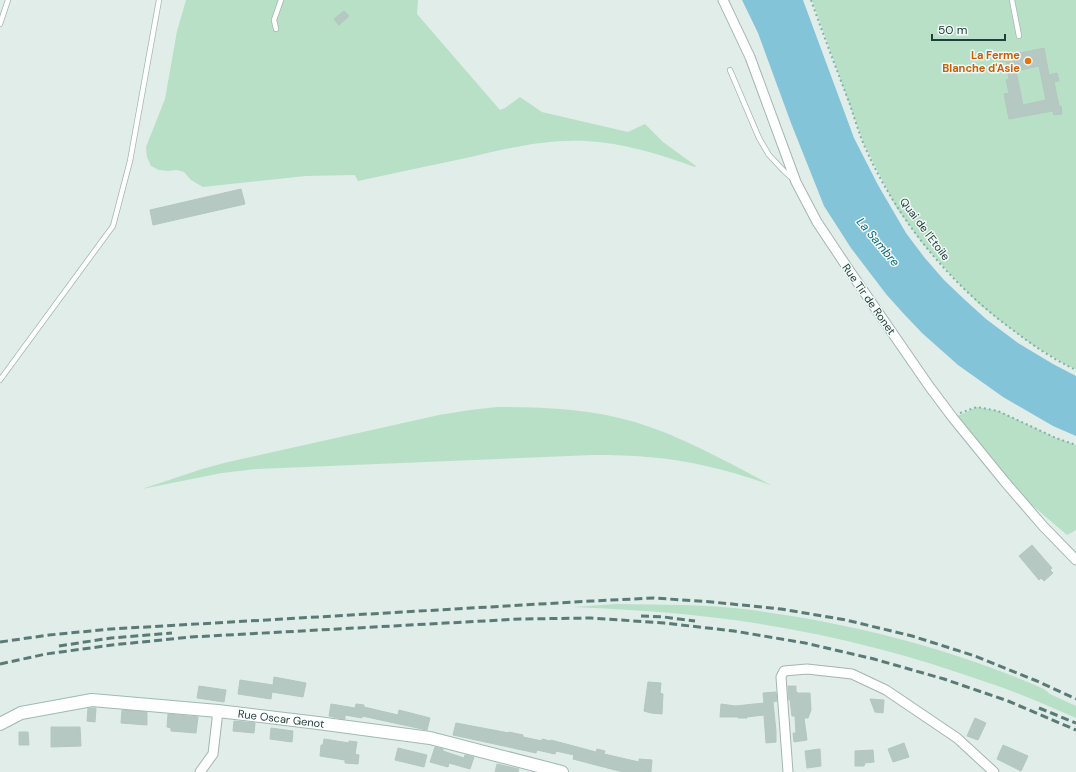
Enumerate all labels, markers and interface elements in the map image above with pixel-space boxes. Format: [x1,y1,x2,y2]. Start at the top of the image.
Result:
scale bar [932,16,1005,42]
text: 50 m [938,22,967,38]
place label: La Ferme Blanche d'Asie [942,48,1020,75]
marker: La Ferme Blanche d'Asie [1023,56,1033,66]
street label: Quai de l'Etoile [897,195,953,263]
water label: La Sambre [853,214,903,270]
street label: Rue Tir de Ronet [839,261,899,337]
street label: Rue Oscar Genot [237,706,325,731]

